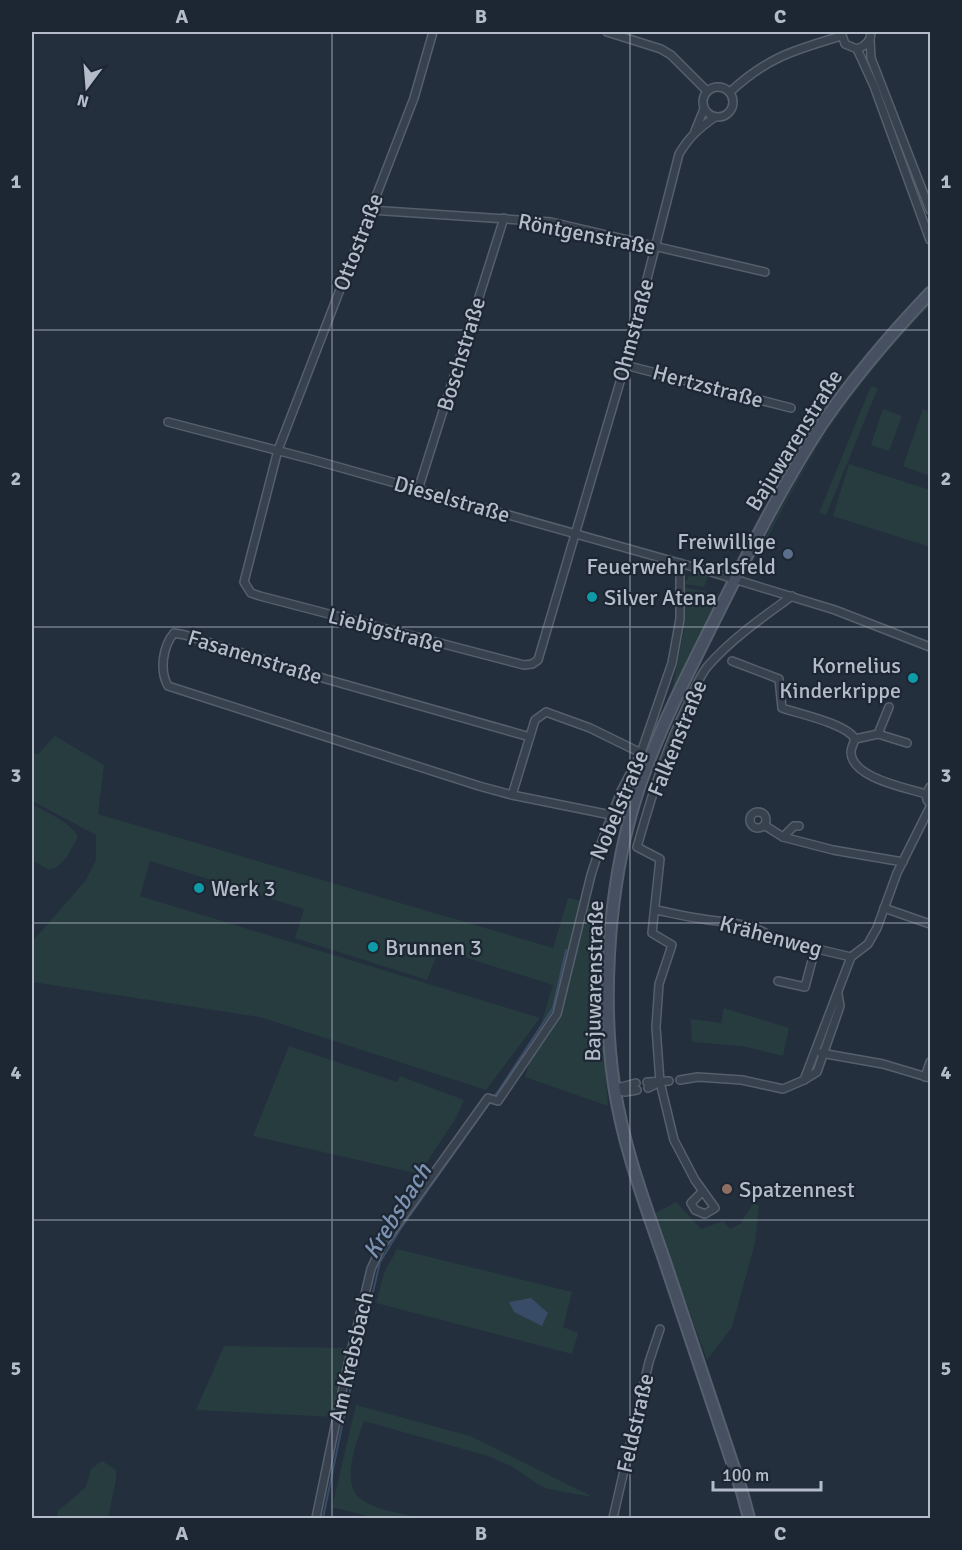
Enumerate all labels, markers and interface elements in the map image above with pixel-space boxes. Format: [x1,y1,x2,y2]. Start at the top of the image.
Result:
text: A [176,4,189,29]
text: B [475,4,487,29]
text: C [774,4,786,29]
north arrow [57,57,117,117]
text: N [75,89,91,112]
text: 1 [11,169,22,194]
text: 1 [941,169,952,194]
street label: Ottostraße [327,189,389,295]
street label: Röntgenstraße [516,207,658,261]
street label: Ohmstraße [606,276,660,384]
street label: Boschstraße [431,294,491,414]
street label: Hertzstraße [650,358,766,414]
street label: Bajuwarenstraße [740,364,848,516]
text: 2 [11,466,21,491]
text: 2 [941,466,951,491]
street label: Dieselstraße [391,470,513,528]
place label: Freiwillige Feuerwehr Karlsfeld [586,528,776,580]
marker: Freiwillige Feuerwehr Karlsfeld [781,547,795,561]
place label: Silver Atena [604,584,717,611]
marker: Silver Atena [585,590,599,604]
street label: Liebigstraße [325,602,447,658]
street label: Fasanenstraße [185,624,325,690]
place label: Kornelius Kinderkrippe [779,652,901,704]
marker: Kornelius Kinderkrippe [906,671,920,685]
street label: Falkenstraße [641,676,713,800]
street label: Nobelstraße [584,746,654,864]
text: 3 [11,763,21,788]
text: 3 [941,763,951,788]
place label: Werk 3 [211,875,276,902]
marker: Werk 3 [192,881,206,895]
street label: Bajuwarenstraße [579,900,609,1062]
street label: Krähenweg [717,909,825,963]
place label: Brunnen 3 [385,934,482,961]
marker: Brunnen 3 [366,940,380,954]
text: 4 [11,1060,22,1085]
text: 4 [941,1060,952,1085]
water label: Krebsbach [356,1157,439,1264]
place label: Spatzennest [739,1176,855,1203]
marker: Spatzennest [720,1182,734,1196]
street label: Am Krebsbach [323,1289,379,1425]
text: 5 [11,1356,21,1381]
text: 5 [941,1356,951,1381]
street label: Feldstraße [610,1371,660,1475]
scale bar [713,1454,821,1492]
text: 100 m [722,1464,769,1486]
text: A [176,1521,189,1546]
text: B [475,1521,487,1546]
text: C [774,1521,786,1546]

